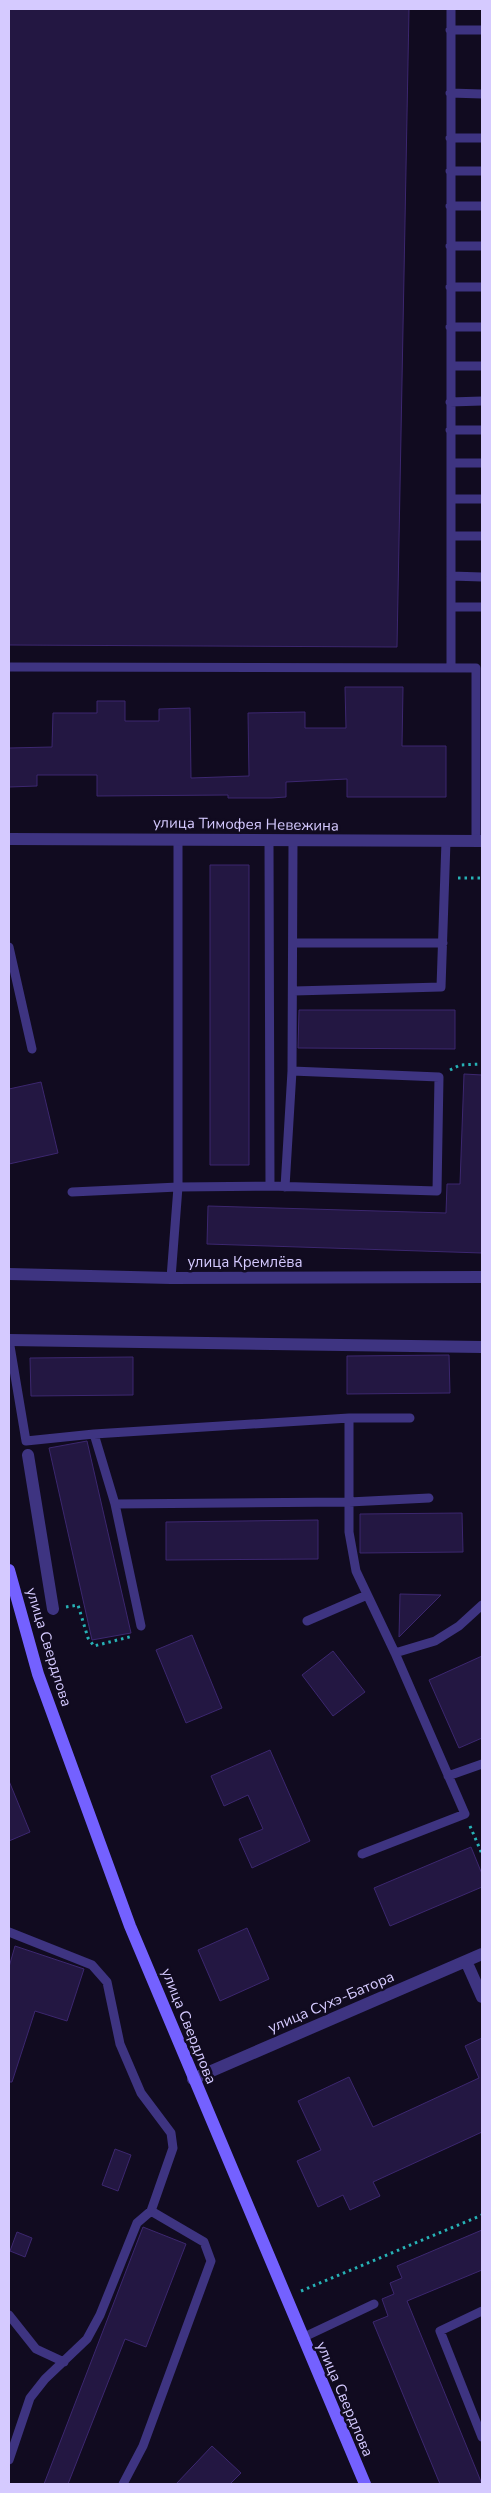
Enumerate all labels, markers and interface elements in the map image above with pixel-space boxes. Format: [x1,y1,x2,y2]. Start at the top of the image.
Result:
street label: улица Тимофея Невежина [153,812,339,836]
street label: улица Кремлёва [187,1252,303,1272]
street label: улица Свердлова [21,1585,77,1709]
street label: улица Свердлова [157,1965,221,2087]
street label: улица Сухэ-Батора [265,1966,397,2038]
street label: улица Свердлова [312,2338,378,2460]

